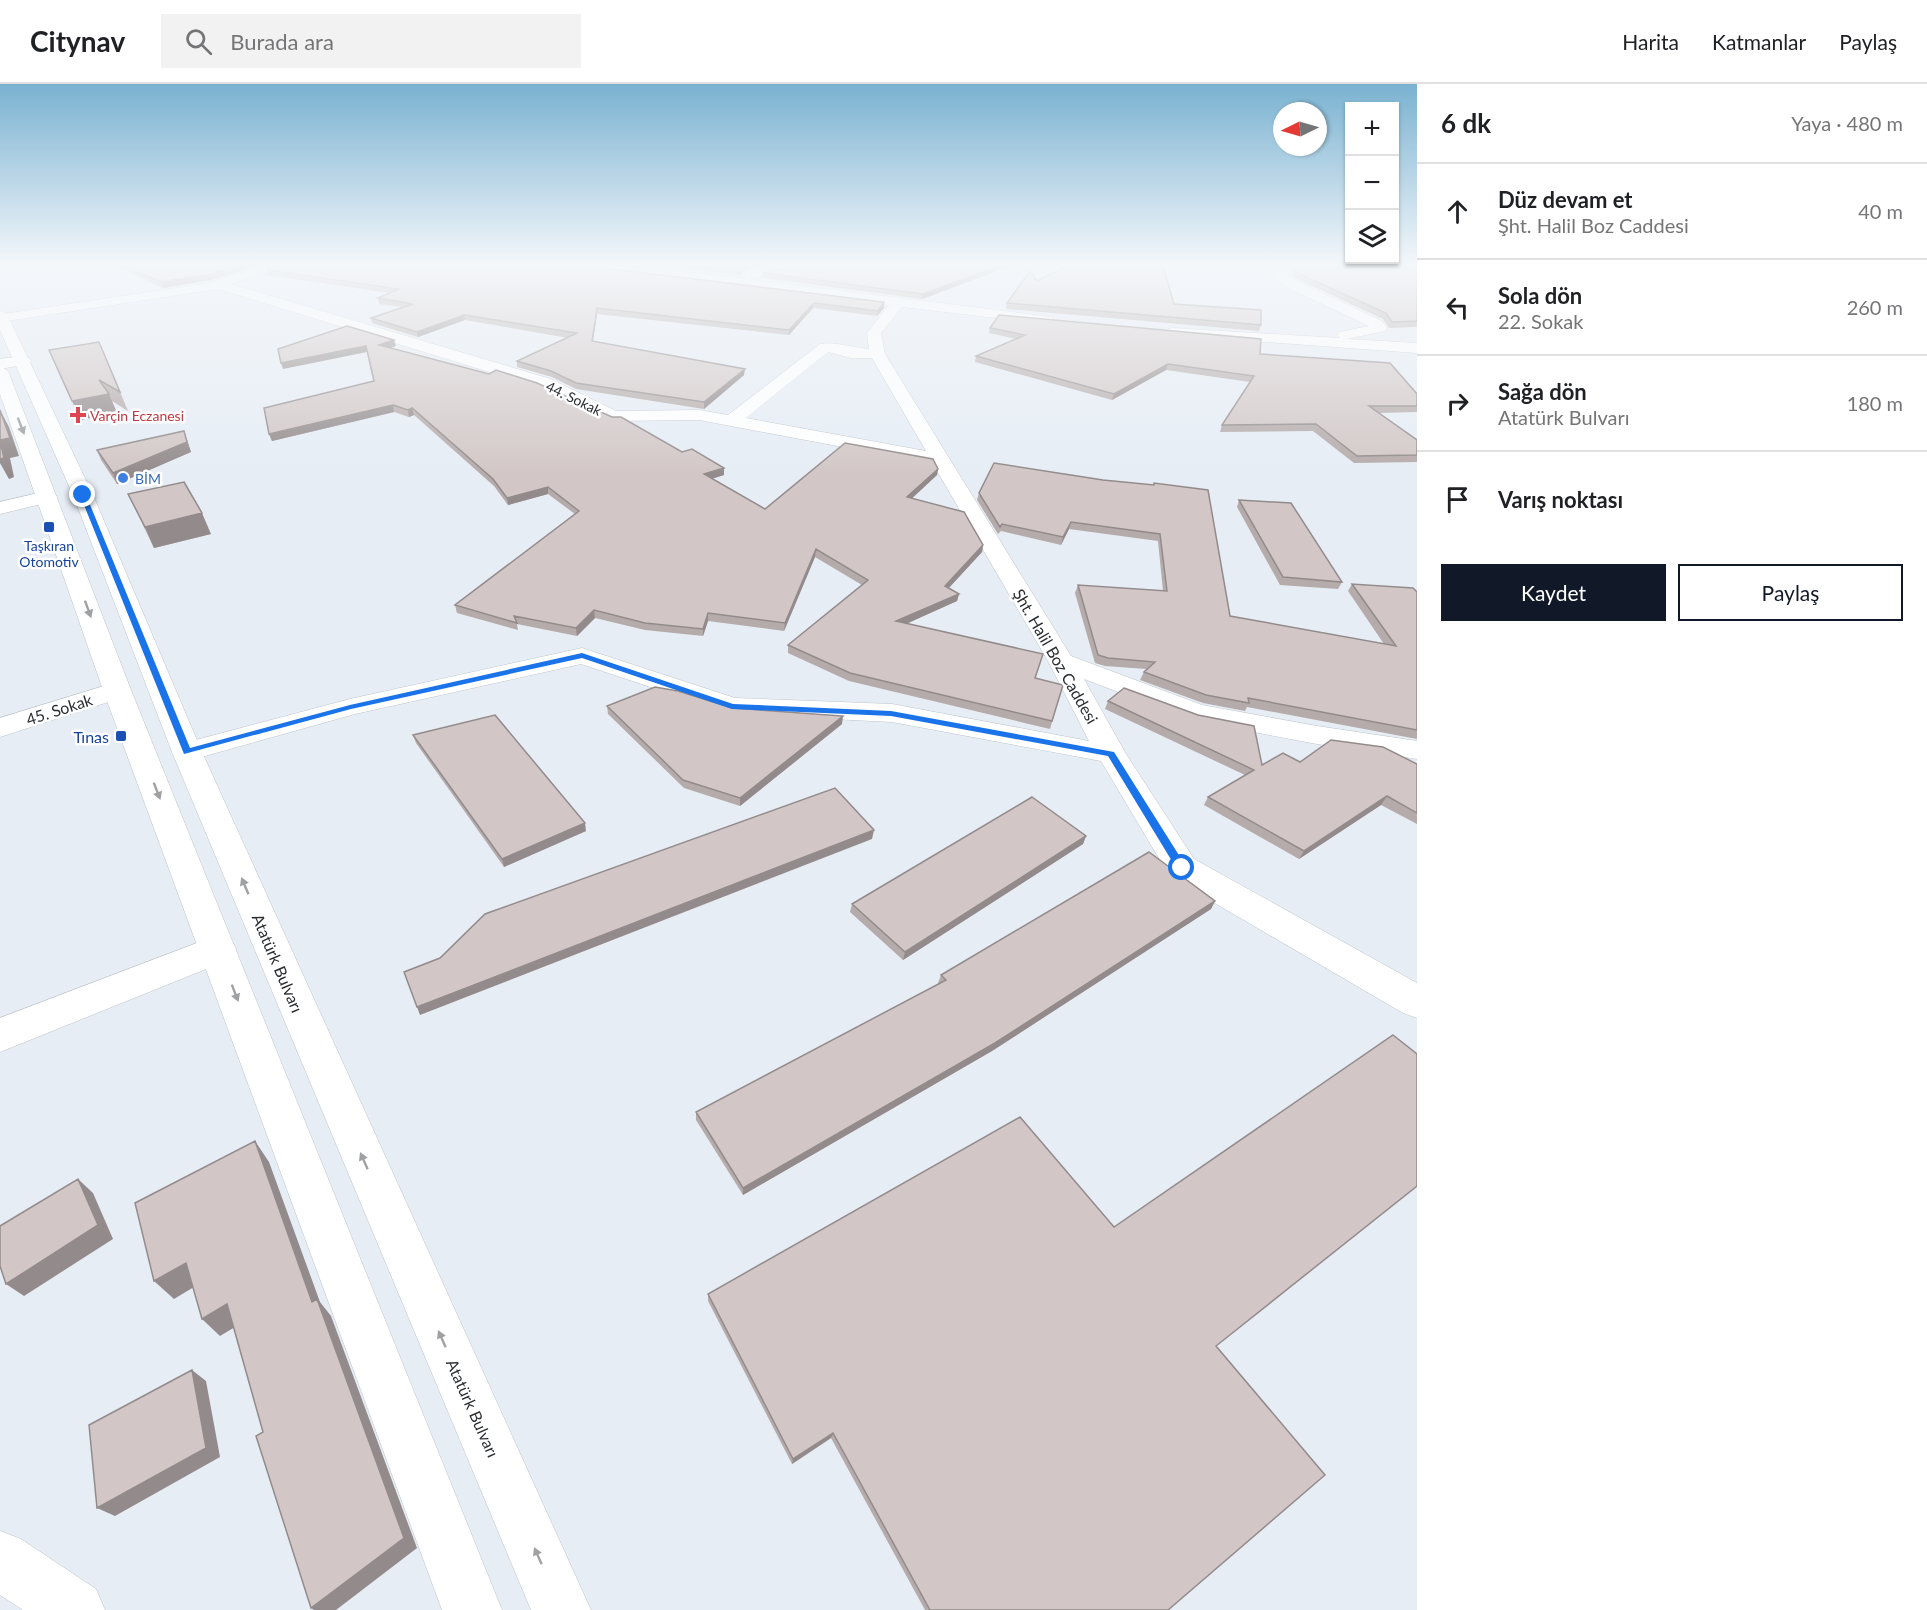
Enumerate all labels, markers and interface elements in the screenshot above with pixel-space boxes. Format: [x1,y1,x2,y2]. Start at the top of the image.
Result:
search box [161,14,581,68]
text: Citynav [30,24,125,58]
icon: search [182,25,215,58]
text: Burada ara [230,28,334,55]
text: Harita [1622,29,1679,54]
text: Katmanlar [1712,29,1806,54]
text: Paylaş [1839,29,1897,54]
north arrow [1273,102,1327,156]
map controls [1345,102,1399,264]
button: + [1345,102,1399,156]
text: 6 dk [1441,107,1491,139]
text: Yaya · 480 m [1791,111,1903,135]
button: − [1345,156,1399,210]
text: Düz devam et [1498,186,1633,213]
icon: ahead [1441,195,1474,228]
text: 40 m [1858,199,1903,223]
button: layers [1345,210,1399,264]
text: Şht. Halil Boz Caddesi [1498,213,1689,237]
text: Sola dön [1498,282,1582,309]
icon: left [1441,291,1474,324]
text: 260 m [1847,295,1903,319]
text: 22. Sokak [1498,309,1583,333]
street label: 44. Sokak [543,377,605,419]
text: Sağa dön [1498,378,1587,405]
icon: right [1441,387,1474,420]
text: 180 m [1847,391,1903,415]
text: Atatürk Bulvarı [1498,405,1630,429]
place label: Varçin Eczanesi [90,407,184,424]
marker: Varçin Eczanesi [71,408,85,422]
one-way arrow [16,417,26,435]
place label: BİM [135,470,161,487]
marker: BİM [116,471,130,485]
route end [69,481,95,507]
icon: arrive [1441,483,1474,516]
text: Varış noktası [1498,486,1623,513]
marker: Taşkıran Otomotiv [42,520,56,534]
place label: Taşkıran Otomotiv [19,537,79,570]
button: Kaydet [1441,564,1666,621]
button: Paylaş [1678,564,1903,621]
street label: Şht. Halil Boz Caddesi [1010,585,1102,727]
one-way arrow [83,600,93,618]
street label: 45. Sokak [24,689,95,729]
place label: Tınas [73,727,109,746]
marker: Tınas [114,729,128,743]
one-way arrow [153,782,162,800]
route start [1168,854,1194,880]
one-way arrow [240,877,249,894]
street label: Atatürk Bulvarı [249,911,307,1015]
one-way arrow [230,984,240,1002]
one-way arrow [359,1151,369,1169]
one-way arrow [438,1331,447,1348]
street label: Atatürk Bulvarı [443,1356,503,1460]
one-way arrow [533,1548,542,1565]

